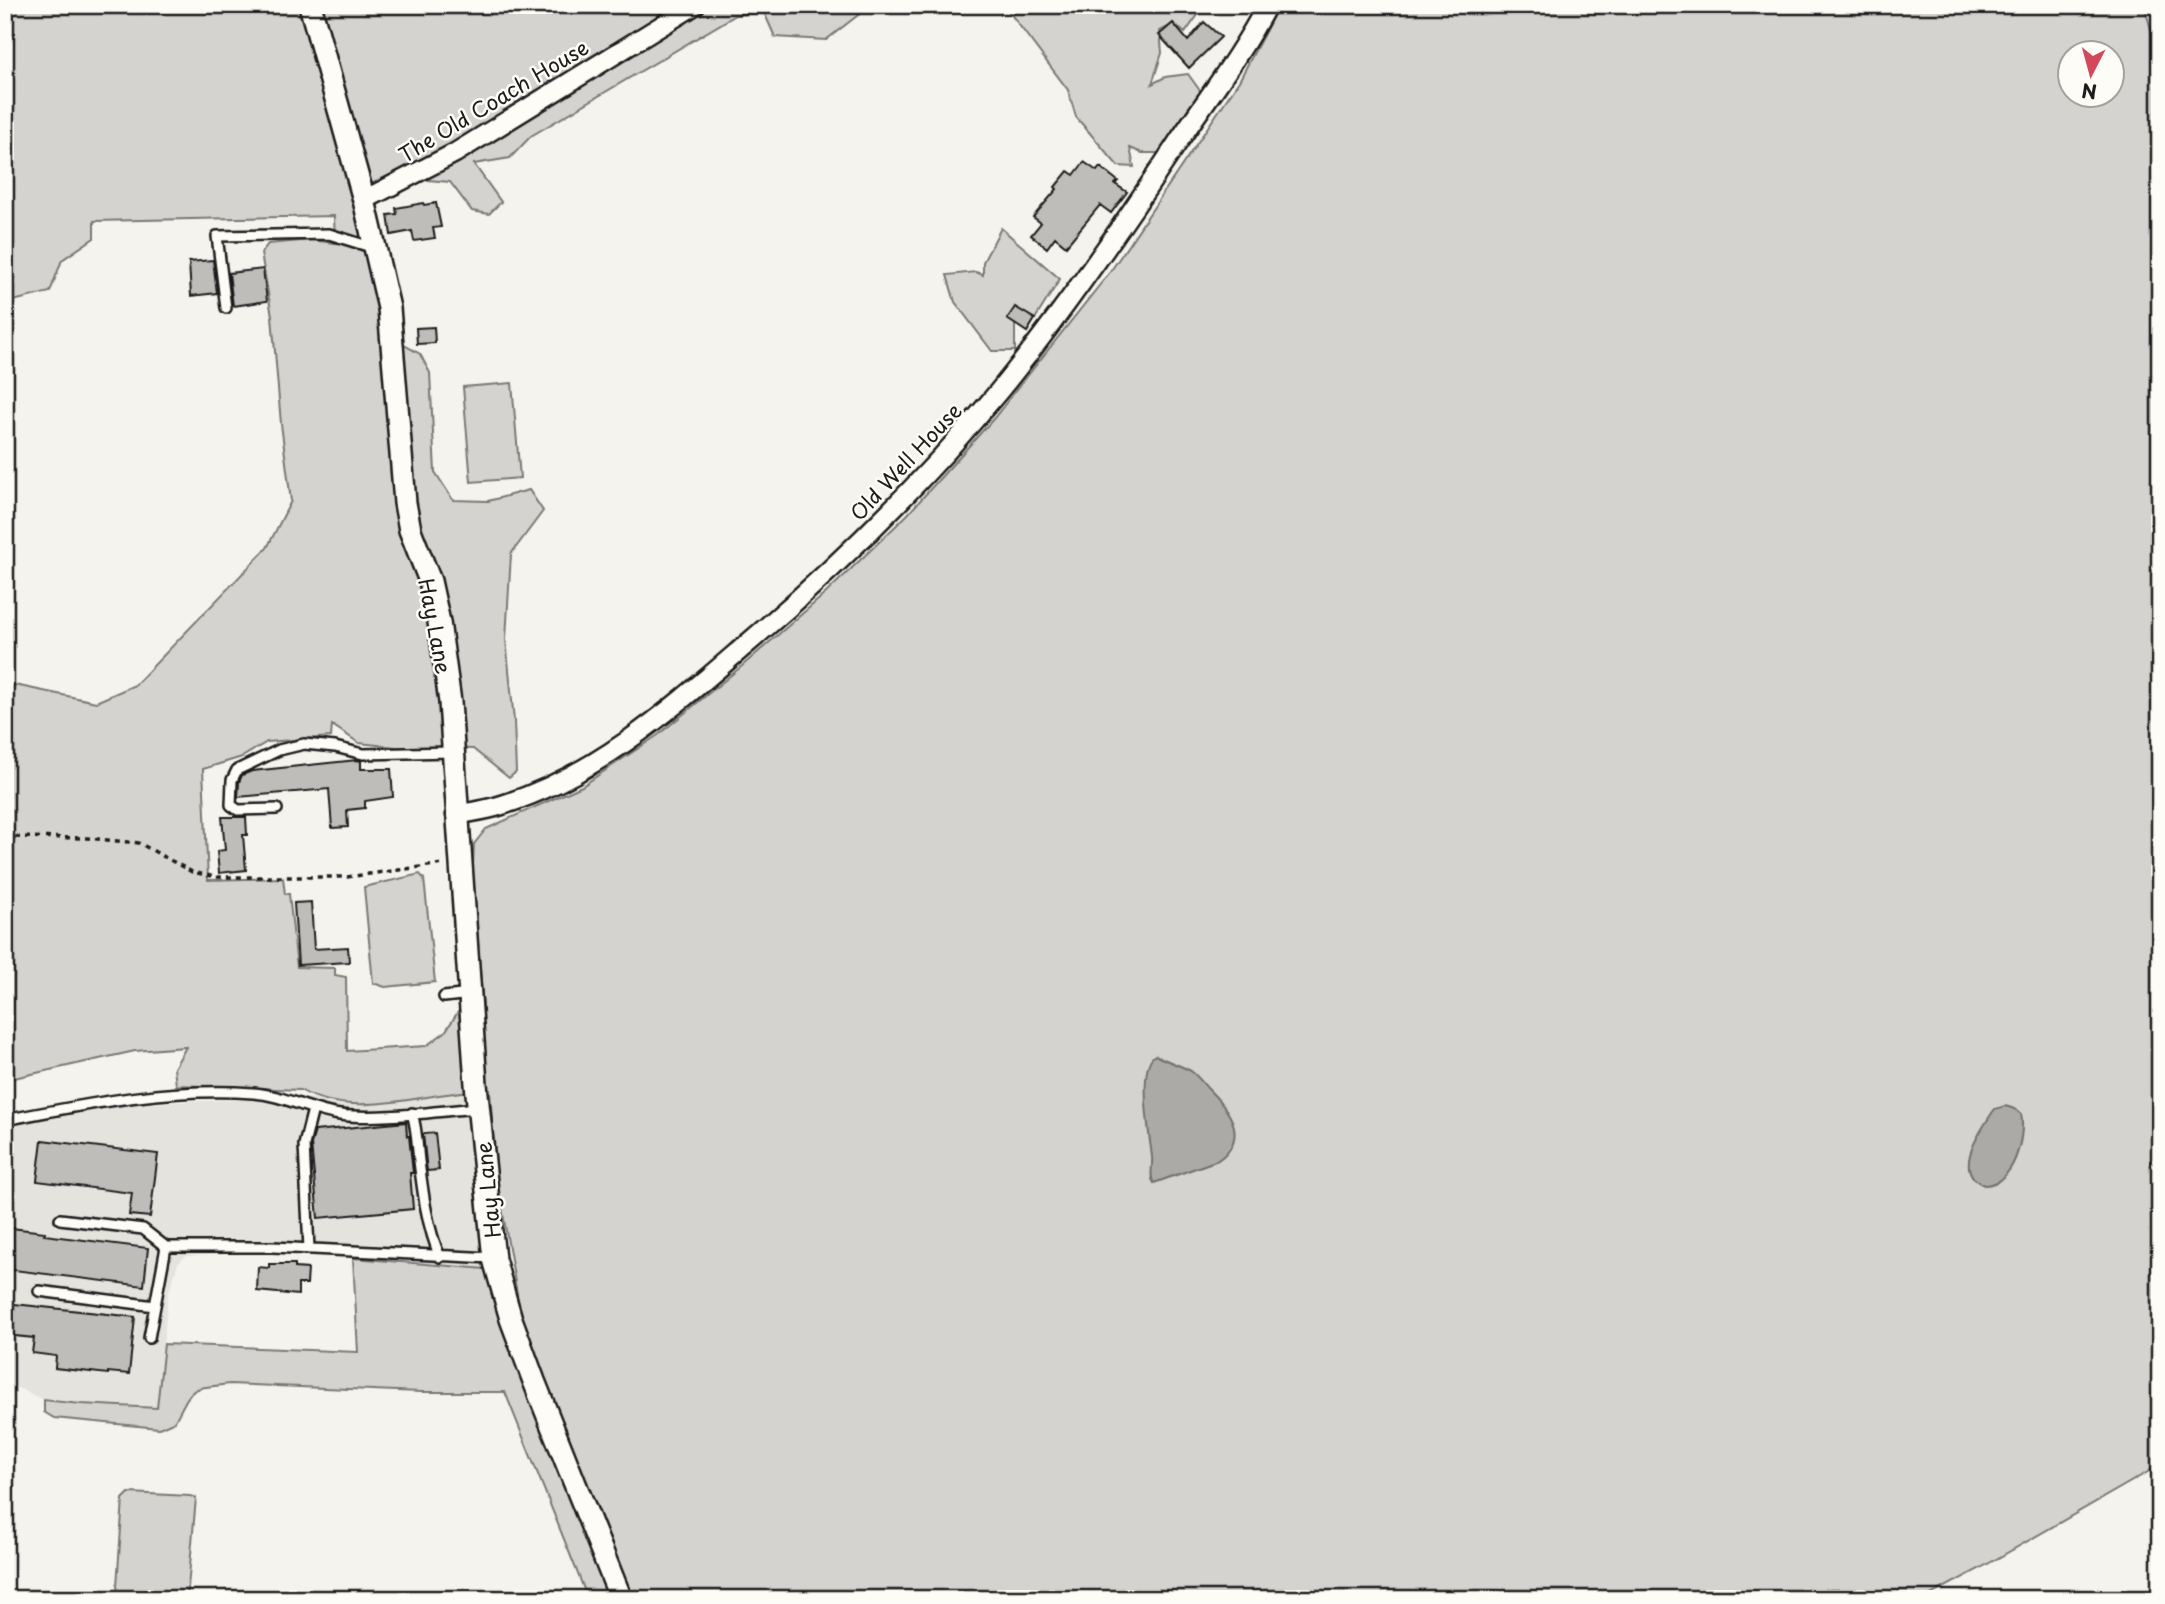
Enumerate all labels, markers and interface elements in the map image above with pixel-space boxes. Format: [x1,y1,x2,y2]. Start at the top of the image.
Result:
street label: The Old Coach House [392,30,594,170]
north arrow [2056,38,2126,108]
text: N [2080,77,2098,107]
street label: Old Well House [842,395,968,527]
street label: Hay Lane [411,576,461,676]
street label: Hay Lane [466,1140,508,1240]

